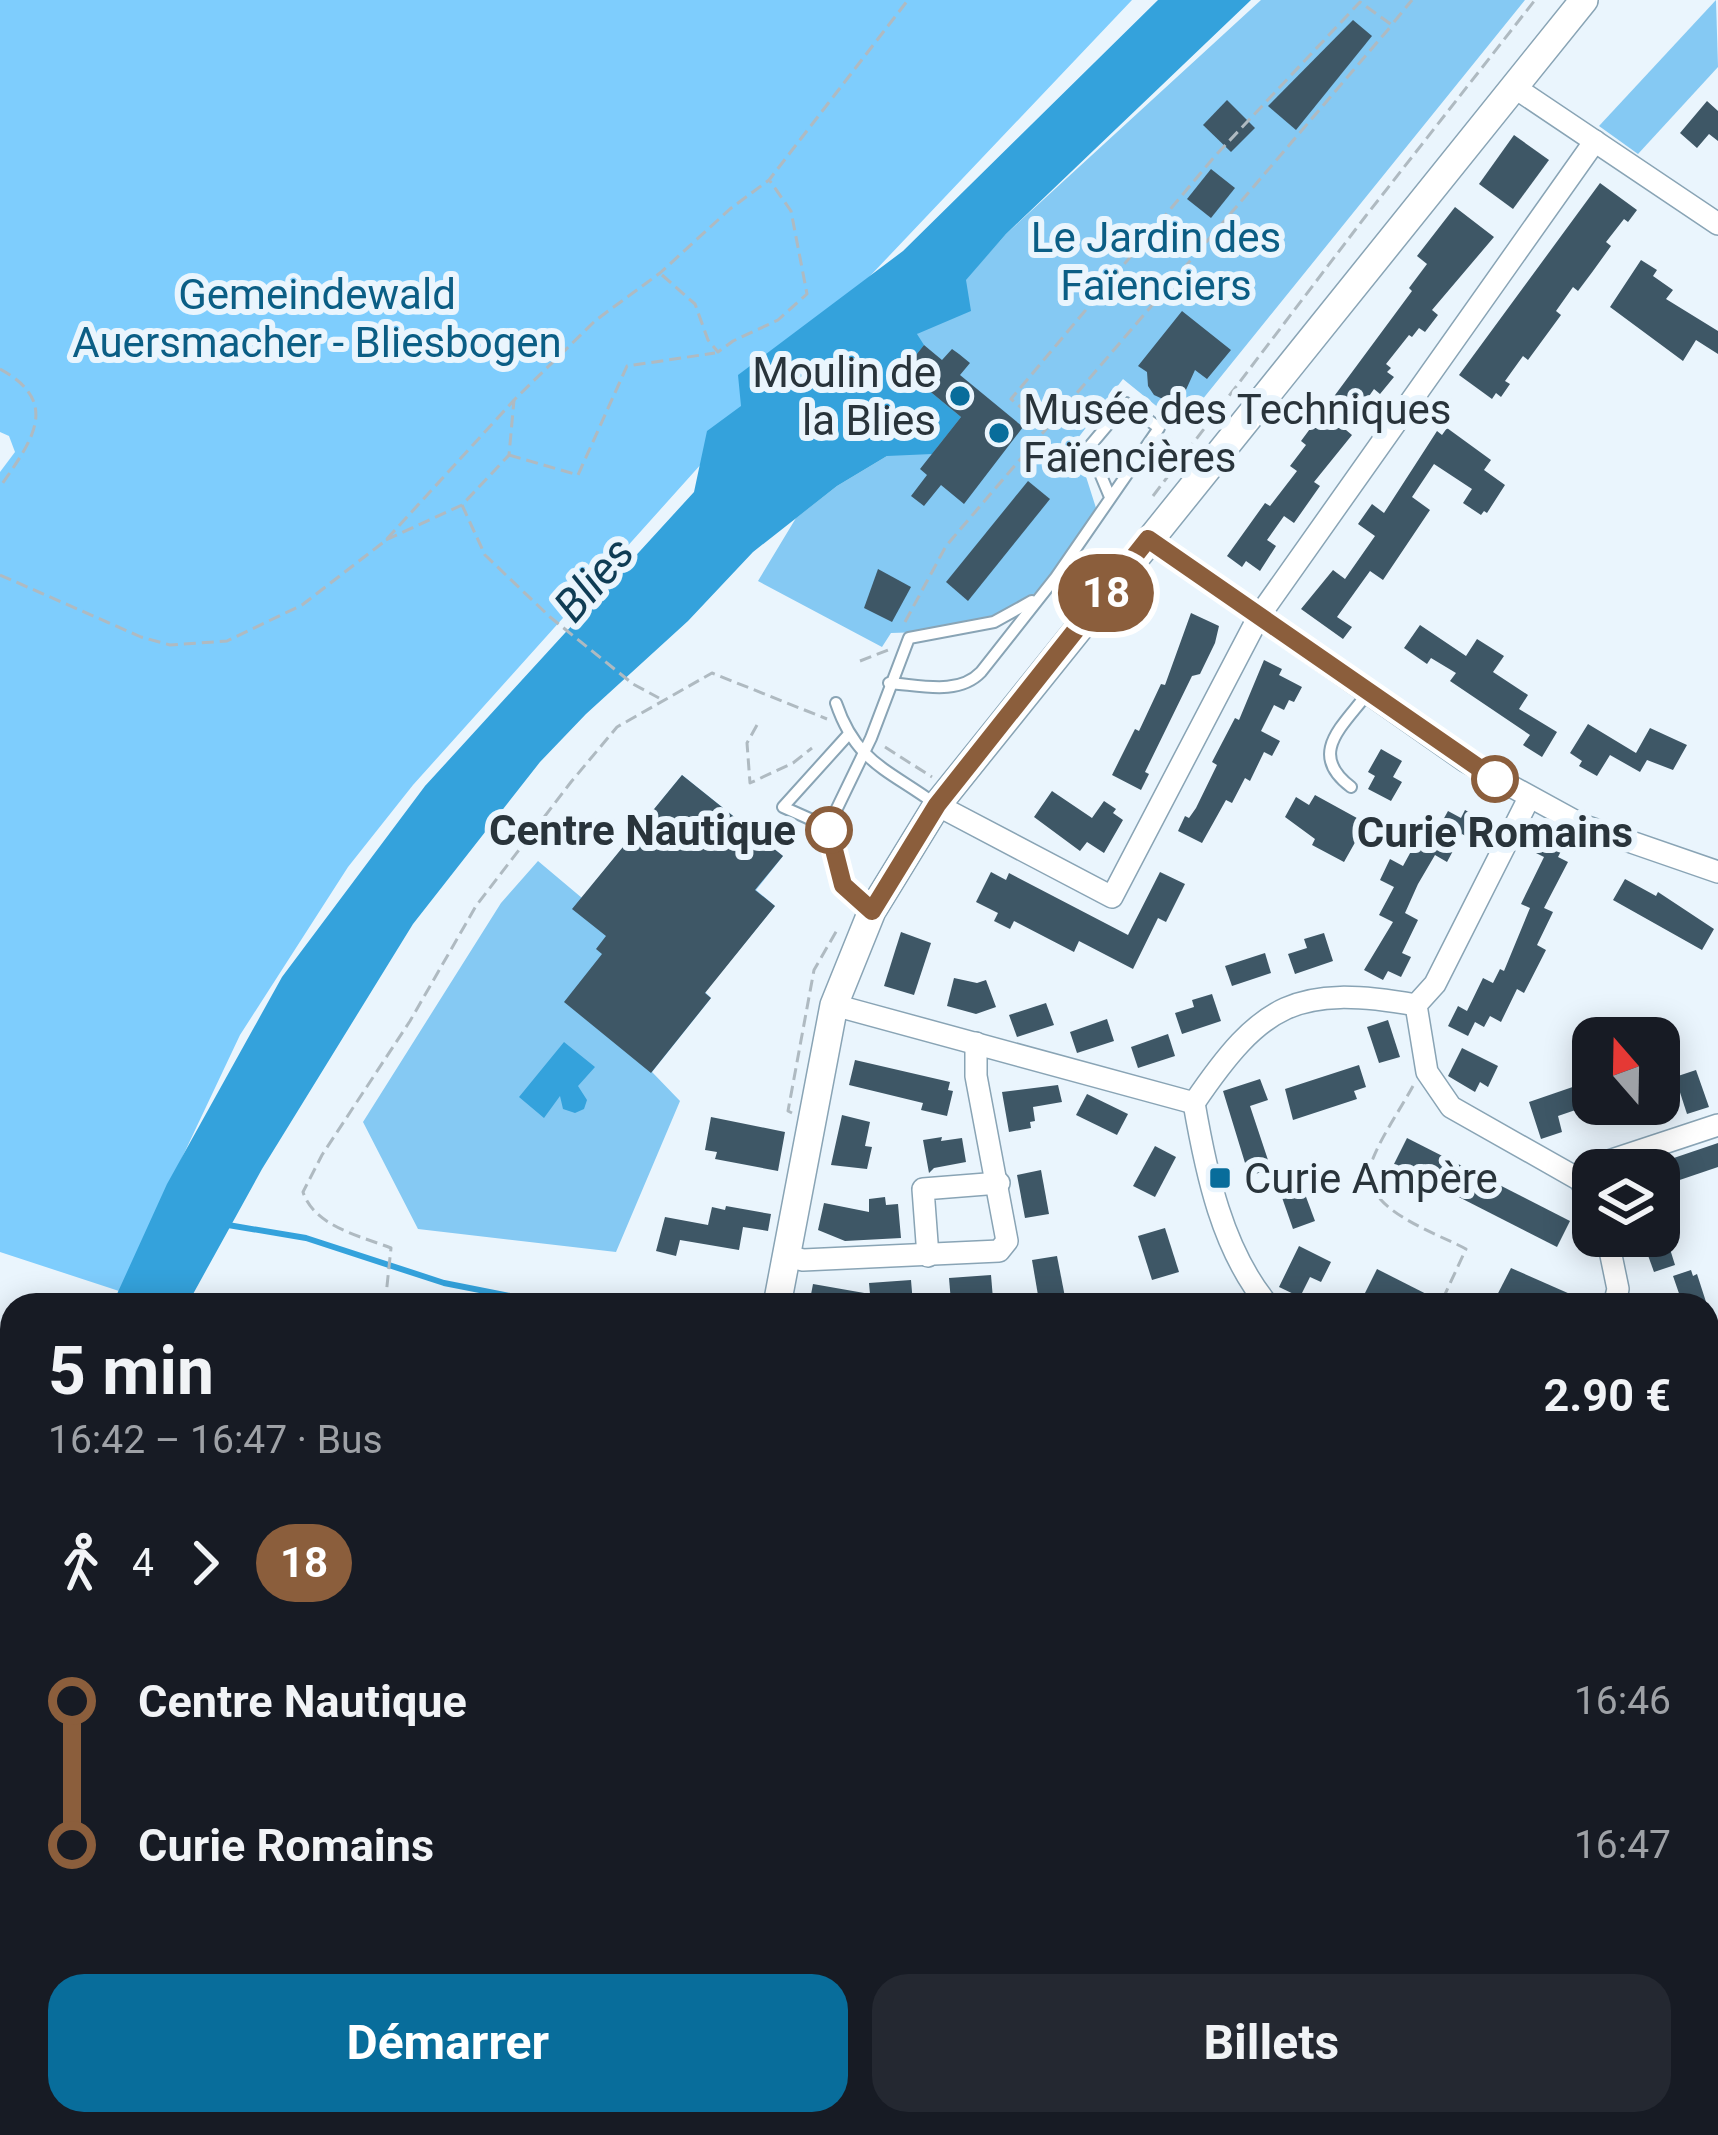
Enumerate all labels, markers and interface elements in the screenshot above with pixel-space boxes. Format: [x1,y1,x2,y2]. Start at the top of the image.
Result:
park label: Le Jardin des Faïenciers [1031,213,1281,310]
park label: Gemeindewald Auersmacher - Bliesbogen [72,270,562,367]
place label: Moulin de la Blies [752,348,936,445]
marker: Moulin de la Blies [947,383,973,409]
place label: Musée des Techniques Faïencières [1023,385,1452,482]
marker: Musée des Techniques Faïencières [986,420,1012,446]
water label: Blies [543,526,645,632]
line badge: 18 [1052,554,1160,632]
text: 18 [1082,568,1130,617]
marker: Curie Romains [1473,757,1517,801]
place label: Centre Nautique [489,806,796,855]
marker: Centre Nautique [807,808,851,852]
place label: Curie Romains [1357,808,1633,857]
north arrow [1572,1017,1680,1125]
map controls [1572,1017,1680,1257]
button: layers [1572,1149,1680,1257]
place label: Curie Ampère [1244,1154,1498,1203]
marker: Curie Ampère [1207,1165,1233,1191]
text: 5 min [48,1333,214,1410]
text: 2.90 € [1543,1369,1671,1422]
text: 16:42 – 16:47 · Bus [48,1417,383,1463]
icon: walk [48,1530,114,1596]
icon: forward [172,1530,238,1596]
text: 18 [280,1538,328,1587]
text: 4 [132,1540,154,1586]
text: Centre Nautique [138,1675,467,1728]
text: 16:46 [1574,1678,1671,1724]
text: Curie Romains [138,1819,434,1872]
text: 16:47 [1574,1822,1671,1868]
button: Démarrer [48,1974,848,2112]
button: Billets [872,1974,1671,2112]

